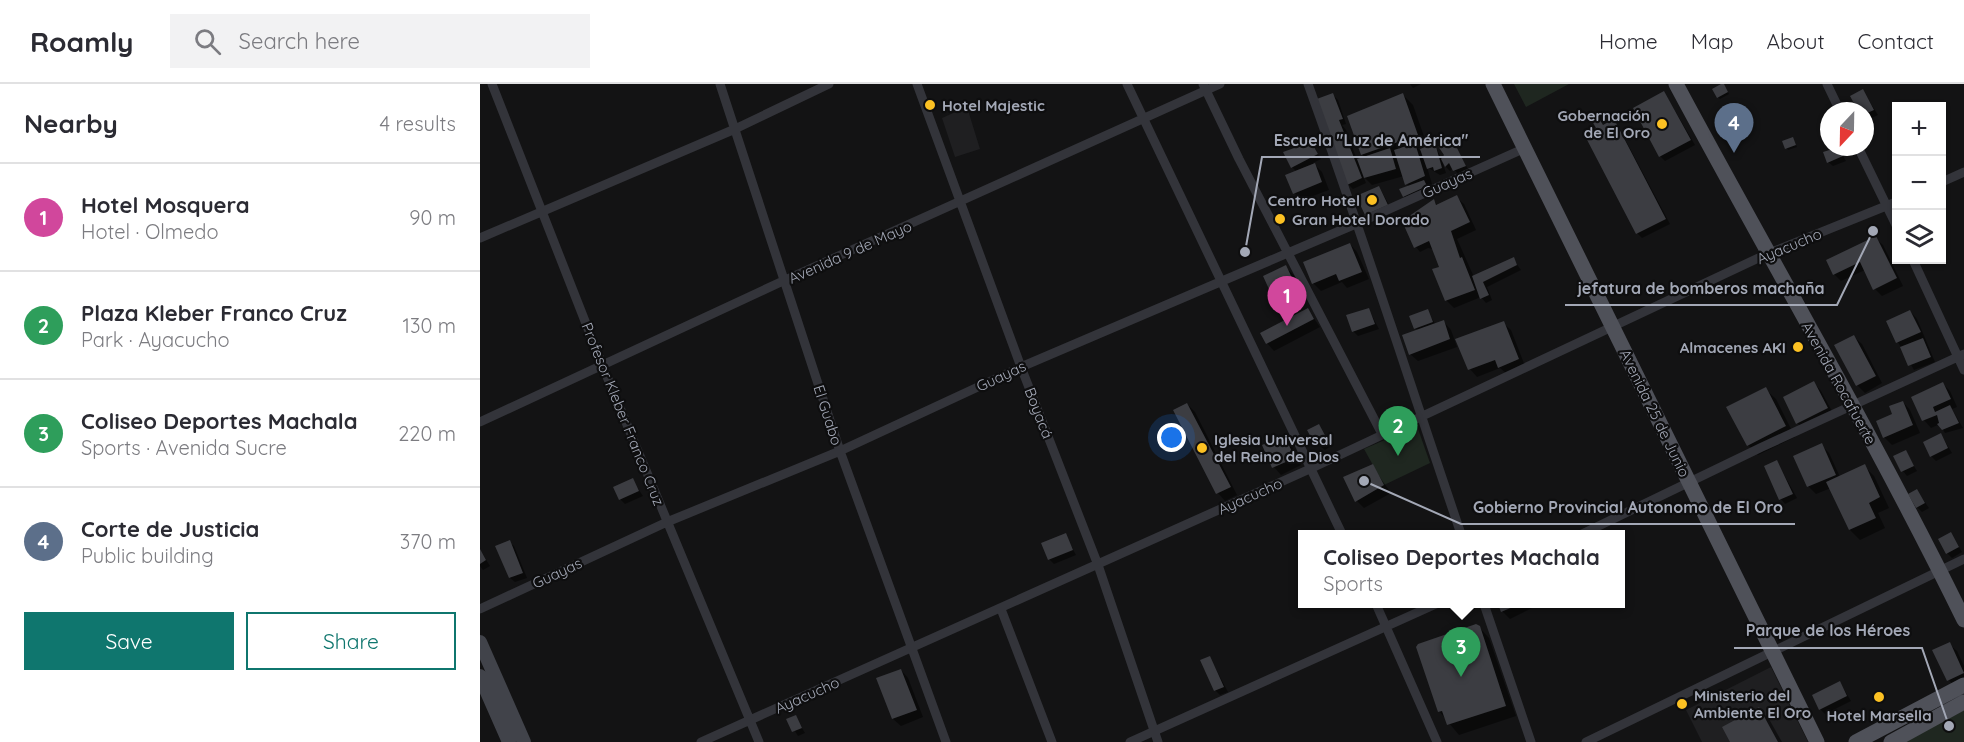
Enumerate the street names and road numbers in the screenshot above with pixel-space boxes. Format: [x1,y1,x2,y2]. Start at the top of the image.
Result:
street label: Guayas [1419,164,1475,202]
street label: Avenida 9 de Mayo [785,216,915,288]
street label: Ayacucho [1754,224,1824,268]
street label: Avenida Rocafuerte [1797,318,1881,448]
street label: Profesor Kleber Franco Cruz [577,320,669,508]
street label: Avenida 25 de Junio [1616,346,1694,480]
street label: Guayas [973,356,1029,396]
street label: El Guabo [809,382,847,448]
street label: Boyacá [1021,385,1057,441]
street label: Ayacucho [1215,473,1285,519]
street label: Guayas [529,553,585,593]
street label: Ayacucho [772,672,842,718]

